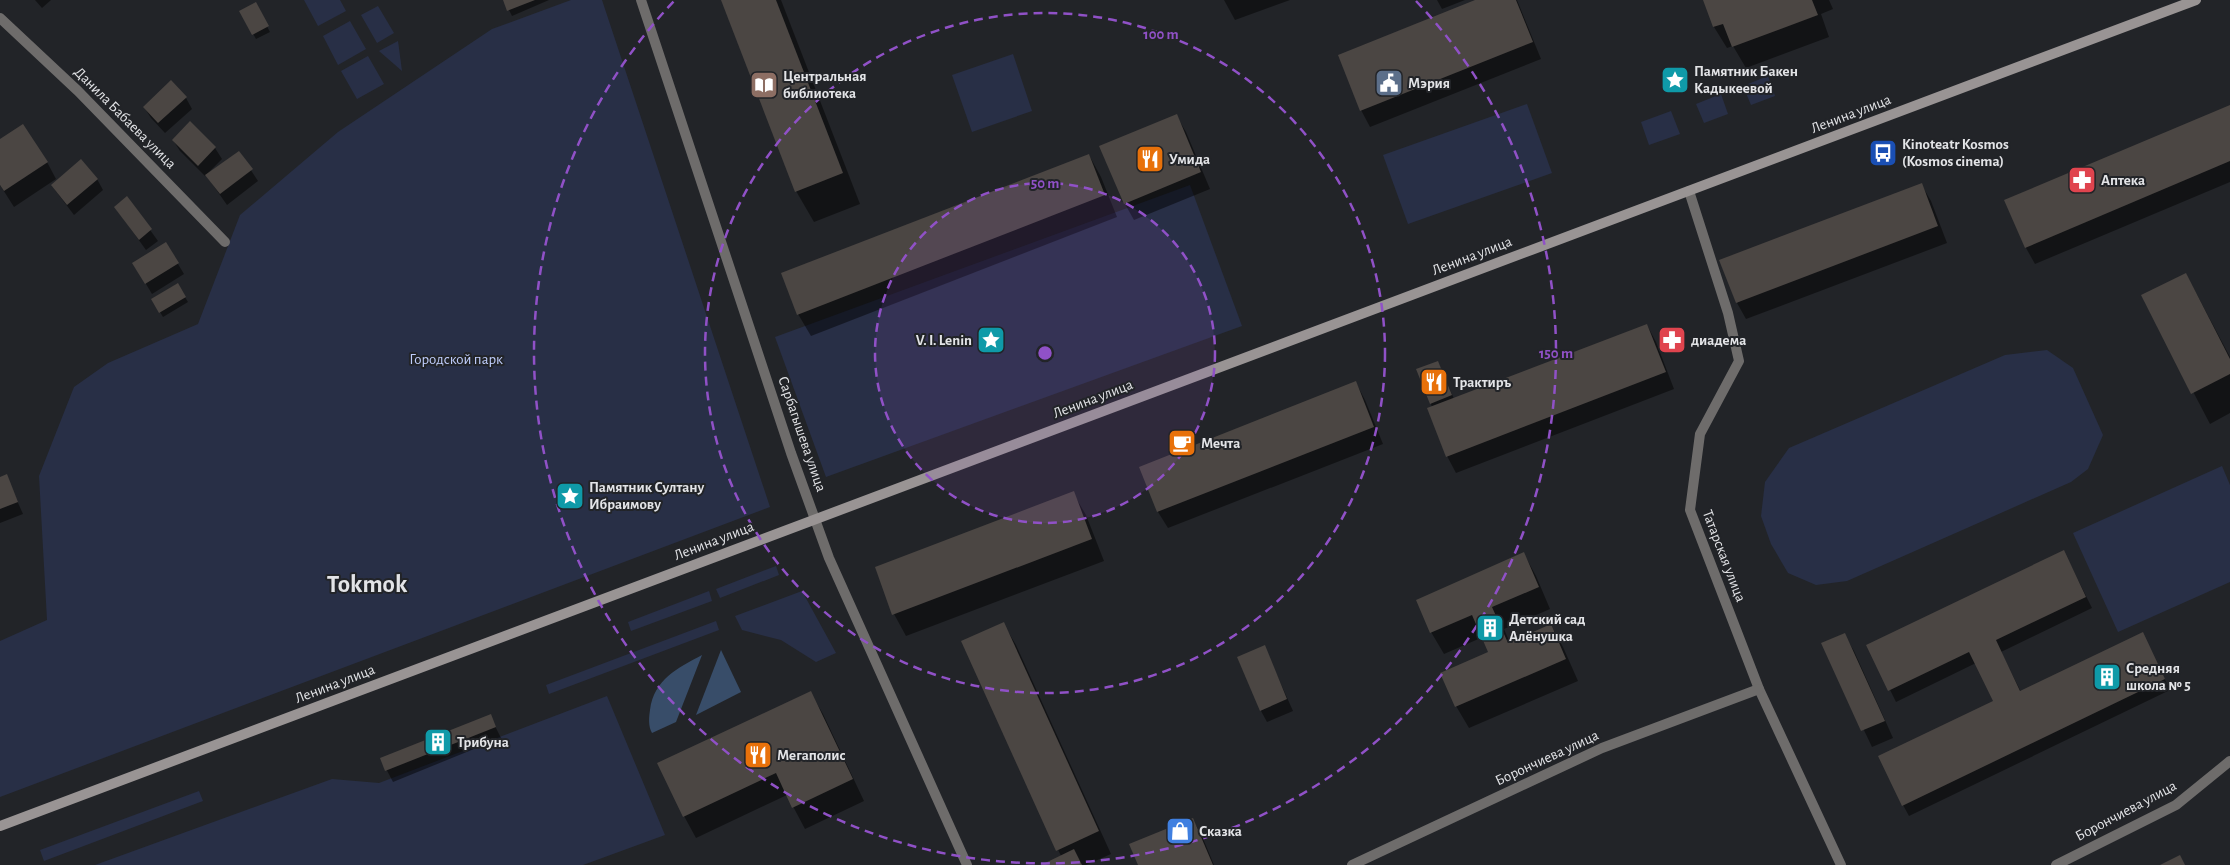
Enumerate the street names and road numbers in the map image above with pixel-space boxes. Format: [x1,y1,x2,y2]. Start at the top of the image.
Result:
street label: Данила Бабаева улица [71,64,179,172]
street label: Ленина улица [1809,92,1893,136]
street label: Ленина улица [1430,234,1514,278]
street label: Сарбагышева улица [775,374,829,494]
street label: Ленина улица [1051,377,1135,421]
street label: Татарская улица [1700,508,1748,604]
street label: Ленина улица [672,519,756,563]
street label: Ленина улица [293,662,377,706]
street label: Борончиева улица [1493,727,1601,789]
street label: Борончиева улица [2073,778,2179,844]

